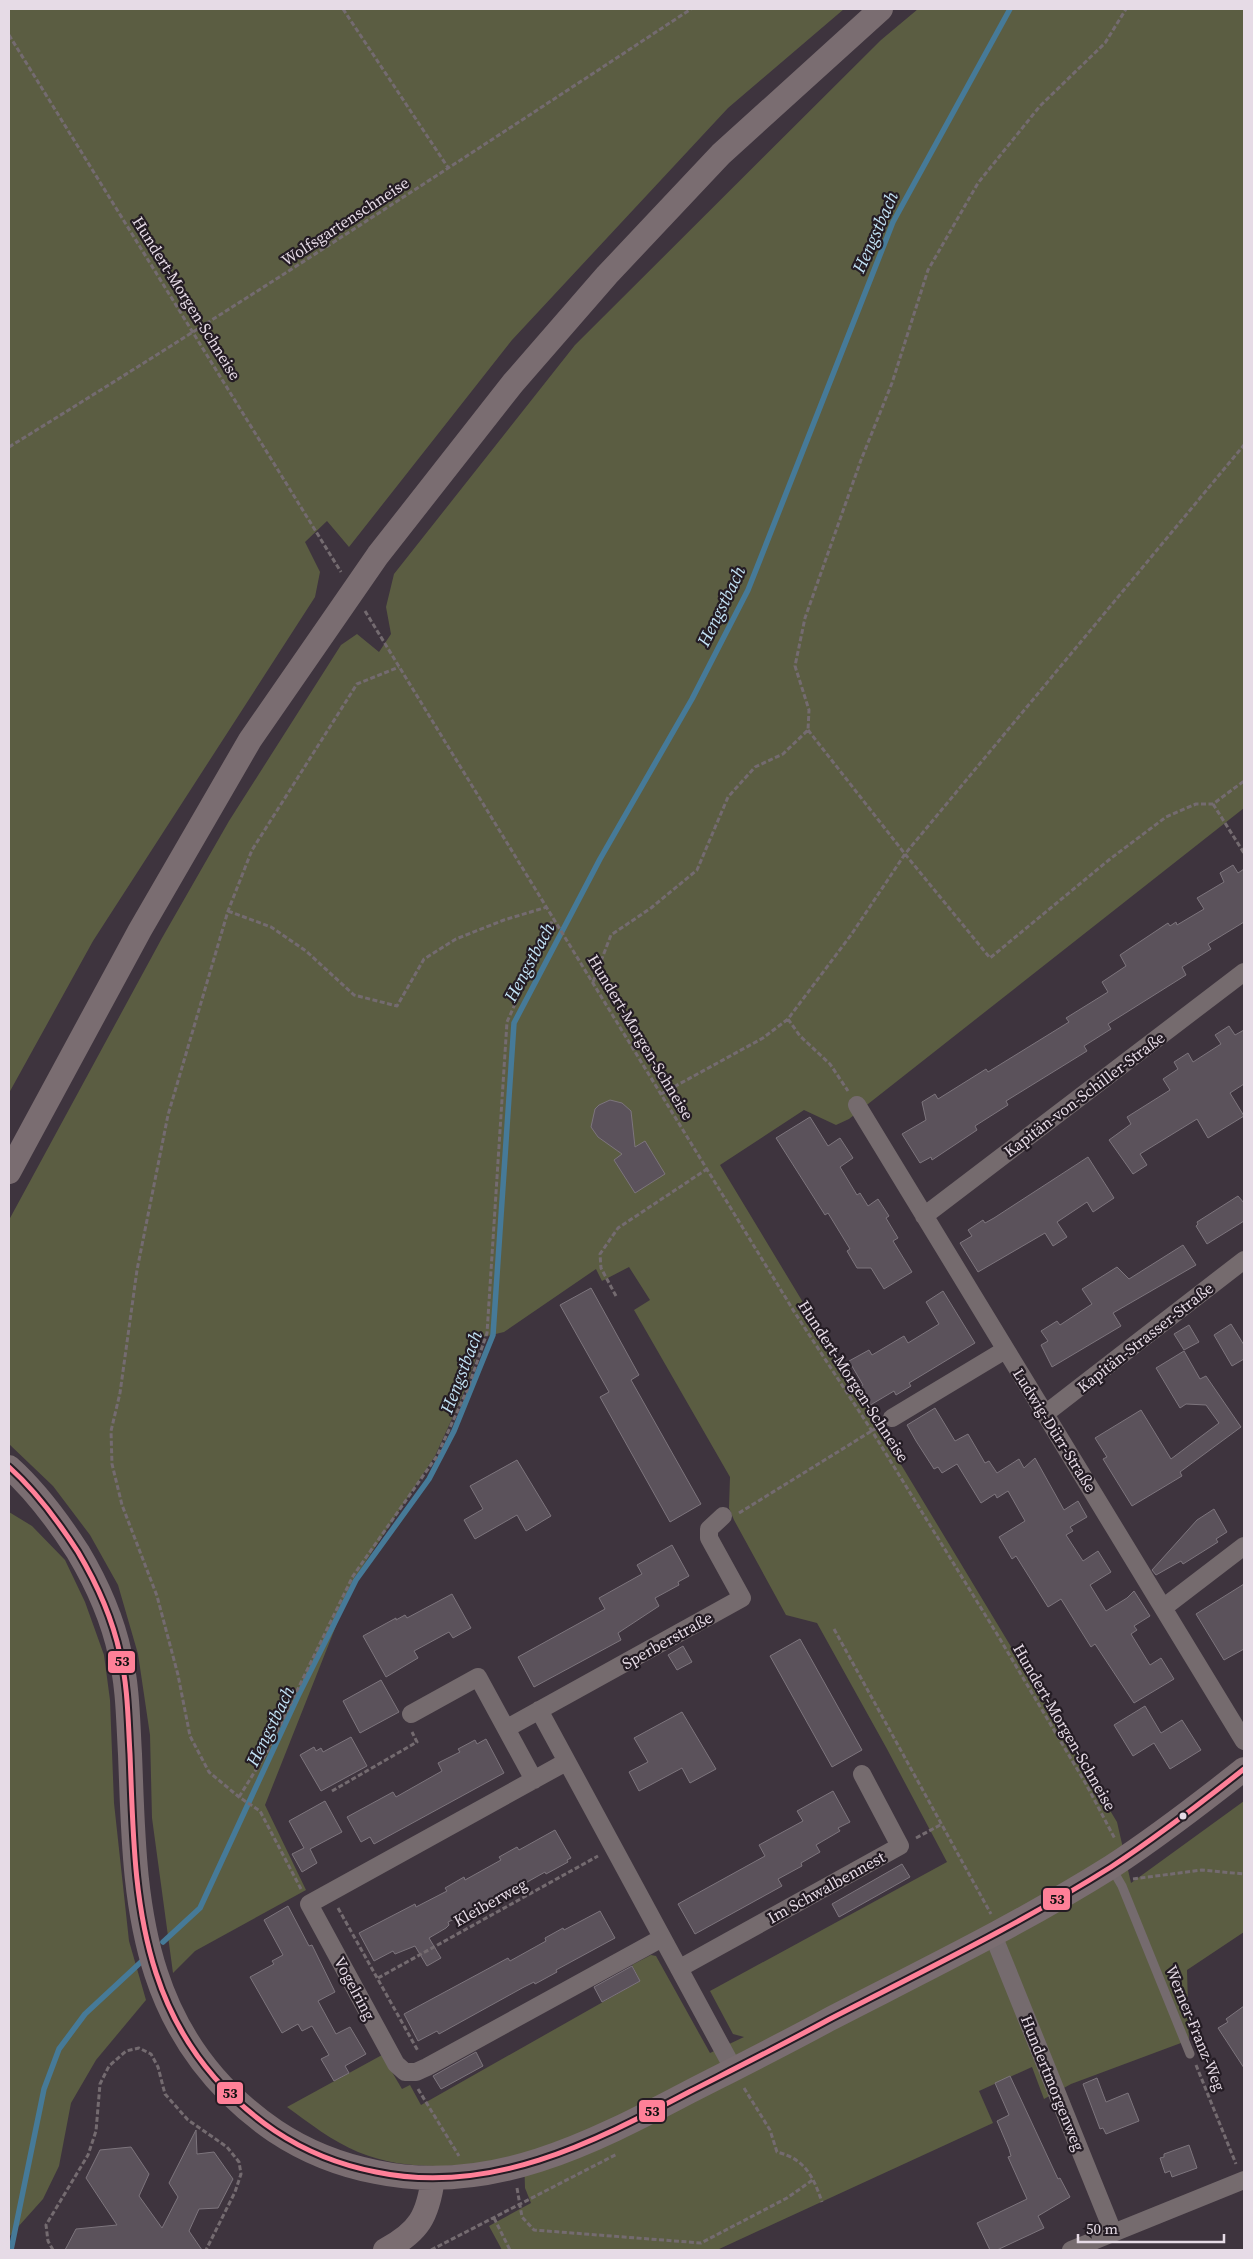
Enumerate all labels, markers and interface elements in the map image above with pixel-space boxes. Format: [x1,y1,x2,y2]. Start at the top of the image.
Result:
street label: Wolfsgartenschneise [277,171,413,271]
water label: Hengstbach [846,187,904,278]
street label: Hundert-Morgen-Schneise [128,212,246,384]
water label: Hengstbach [690,561,751,651]
water label: Hengstbach [497,918,560,1007]
street label: Hundert-Morgen-Schneise [583,950,699,1124]
street label: Kapitän-von-Schiller-Straße [999,1026,1169,1162]
street label: Kapitän-Strasser-Straße [1072,1277,1218,1397]
street label: Hundert-Morgen-Schneise [793,1296,915,1466]
water label: Hengstbach [433,1327,488,1418]
street label: Ludwig-Dürr-Straße [1008,1364,1102,1496]
street label: Sperberstraße [618,1606,716,1674]
street label: Hundert-Morgen-Schneise [1008,1640,1122,1814]
line badge: 53 [107,1650,136,1674]
text: 53 [114,1651,130,1671]
water label: Hengstbach [239,1681,300,1771]
unlabelled marker [1178,1811,1188,1821]
street label: Im Schwalbennest [763,1845,889,1928]
street label: Kleiberweg [449,1873,531,1931]
line badge: 53 [1042,1887,1071,1911]
text: 53 [1049,1889,1065,1909]
street label: Vogelring [329,1952,381,2024]
street label: Werner-Franz-Weg [1161,1962,1231,2094]
street label: Hundertmorgenweg [1016,2012,1090,2154]
line badge: 53 [216,2081,244,2105]
text: 53 [222,2083,238,2103]
line badge: 53 [638,2099,666,2123]
text: 53 [644,2101,660,2121]
scale bar [1078,2212,1224,2244]
text: 50 m [1086,2218,1118,2239]

